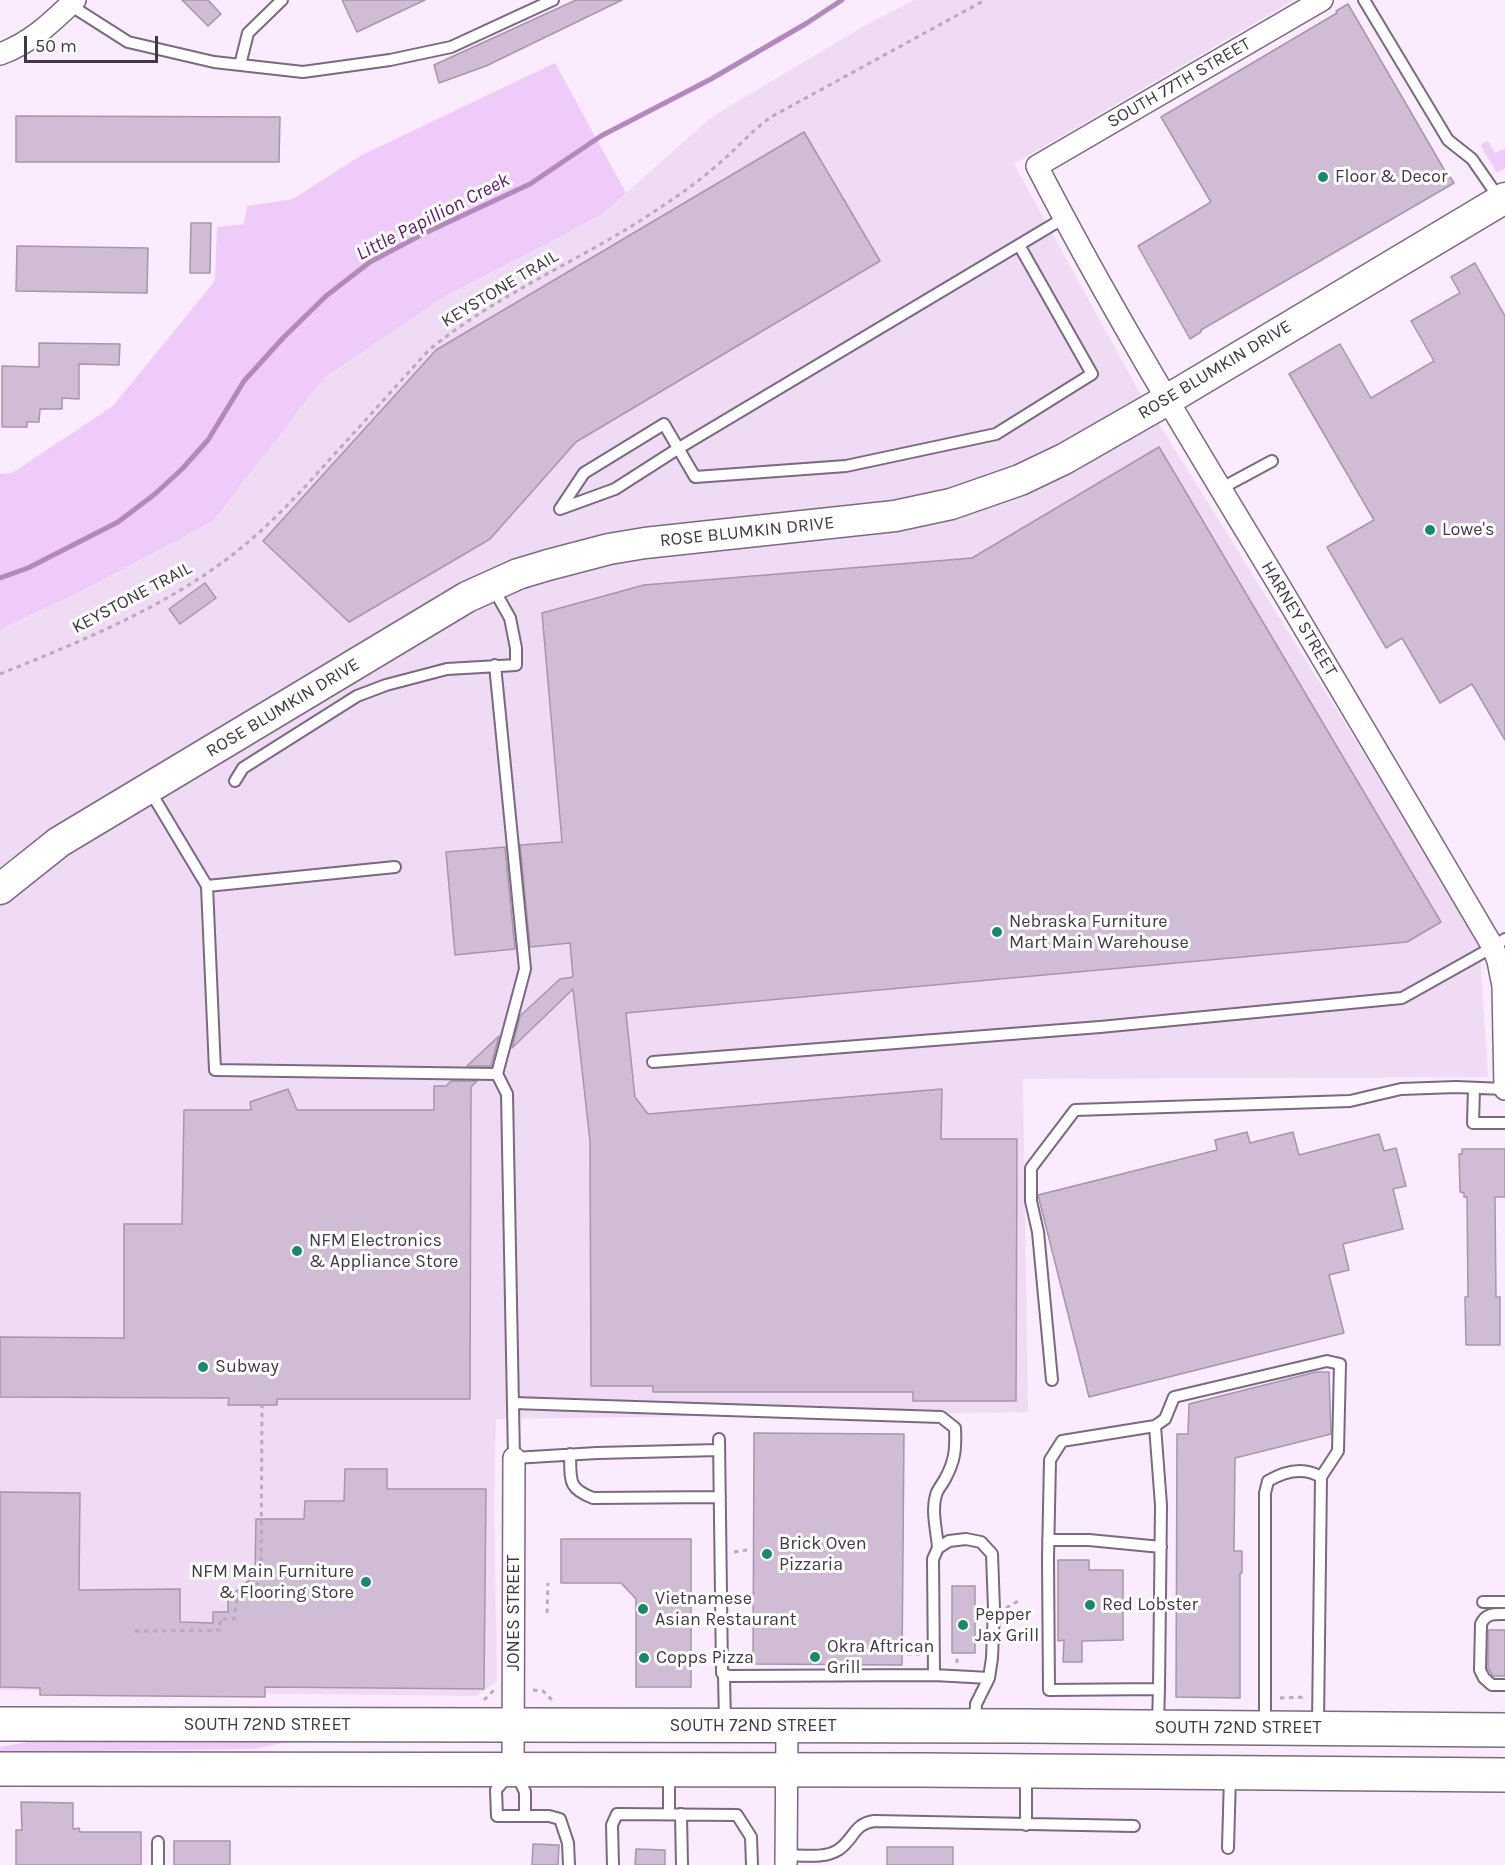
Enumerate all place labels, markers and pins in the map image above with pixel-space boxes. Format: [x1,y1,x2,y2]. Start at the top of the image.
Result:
place label: Floor & Decor [1335,166,1447,188]
marker: Floor & Decor [1316,170,1330,184]
place label: Lowe's [1442,519,1494,541]
marker: Lowe's [1423,523,1437,537]
place label: Nebraska Furniture Mart Main Warehouse [1009,911,1189,954]
marker: Nebraska Furniture Mart Main Warehouse [990,925,1004,939]
place label: NFM Electronics & Appliance Store [309,1230,458,1272]
marker: NFM Electronics & Appliance Store [290,1244,304,1258]
place label: Subway [215,1356,279,1378]
marker: Subway [196,1360,210,1374]
place label: Brick Oven Pizzaria [779,1533,867,1576]
marker: Brick Oven Pizzaria [760,1547,774,1561]
place label: NFM Main Furniture & Flooring Store [191,1561,354,1604]
marker: NFM Main Furniture & Flooring Store [359,1575,373,1589]
place label: Vietnamese Asian Restaurant [655,1588,797,1630]
place label: Red Lobster [1102,1594,1198,1616]
marker: Red Lobster [1083,1598,1097,1612]
marker: Vietnamese Asian Restaurant [636,1602,650,1616]
place label: Pepper Jax Grill [975,1604,1039,1646]
marker: Pepper Jax Grill [956,1618,970,1632]
place label: Okra Aftrican Grill [827,1636,934,1678]
place label: Copps Pizza [656,1647,754,1669]
marker: Okra Aftrican Grill [808,1650,822,1664]
marker: Copps Pizza [637,1651,651,1665]

